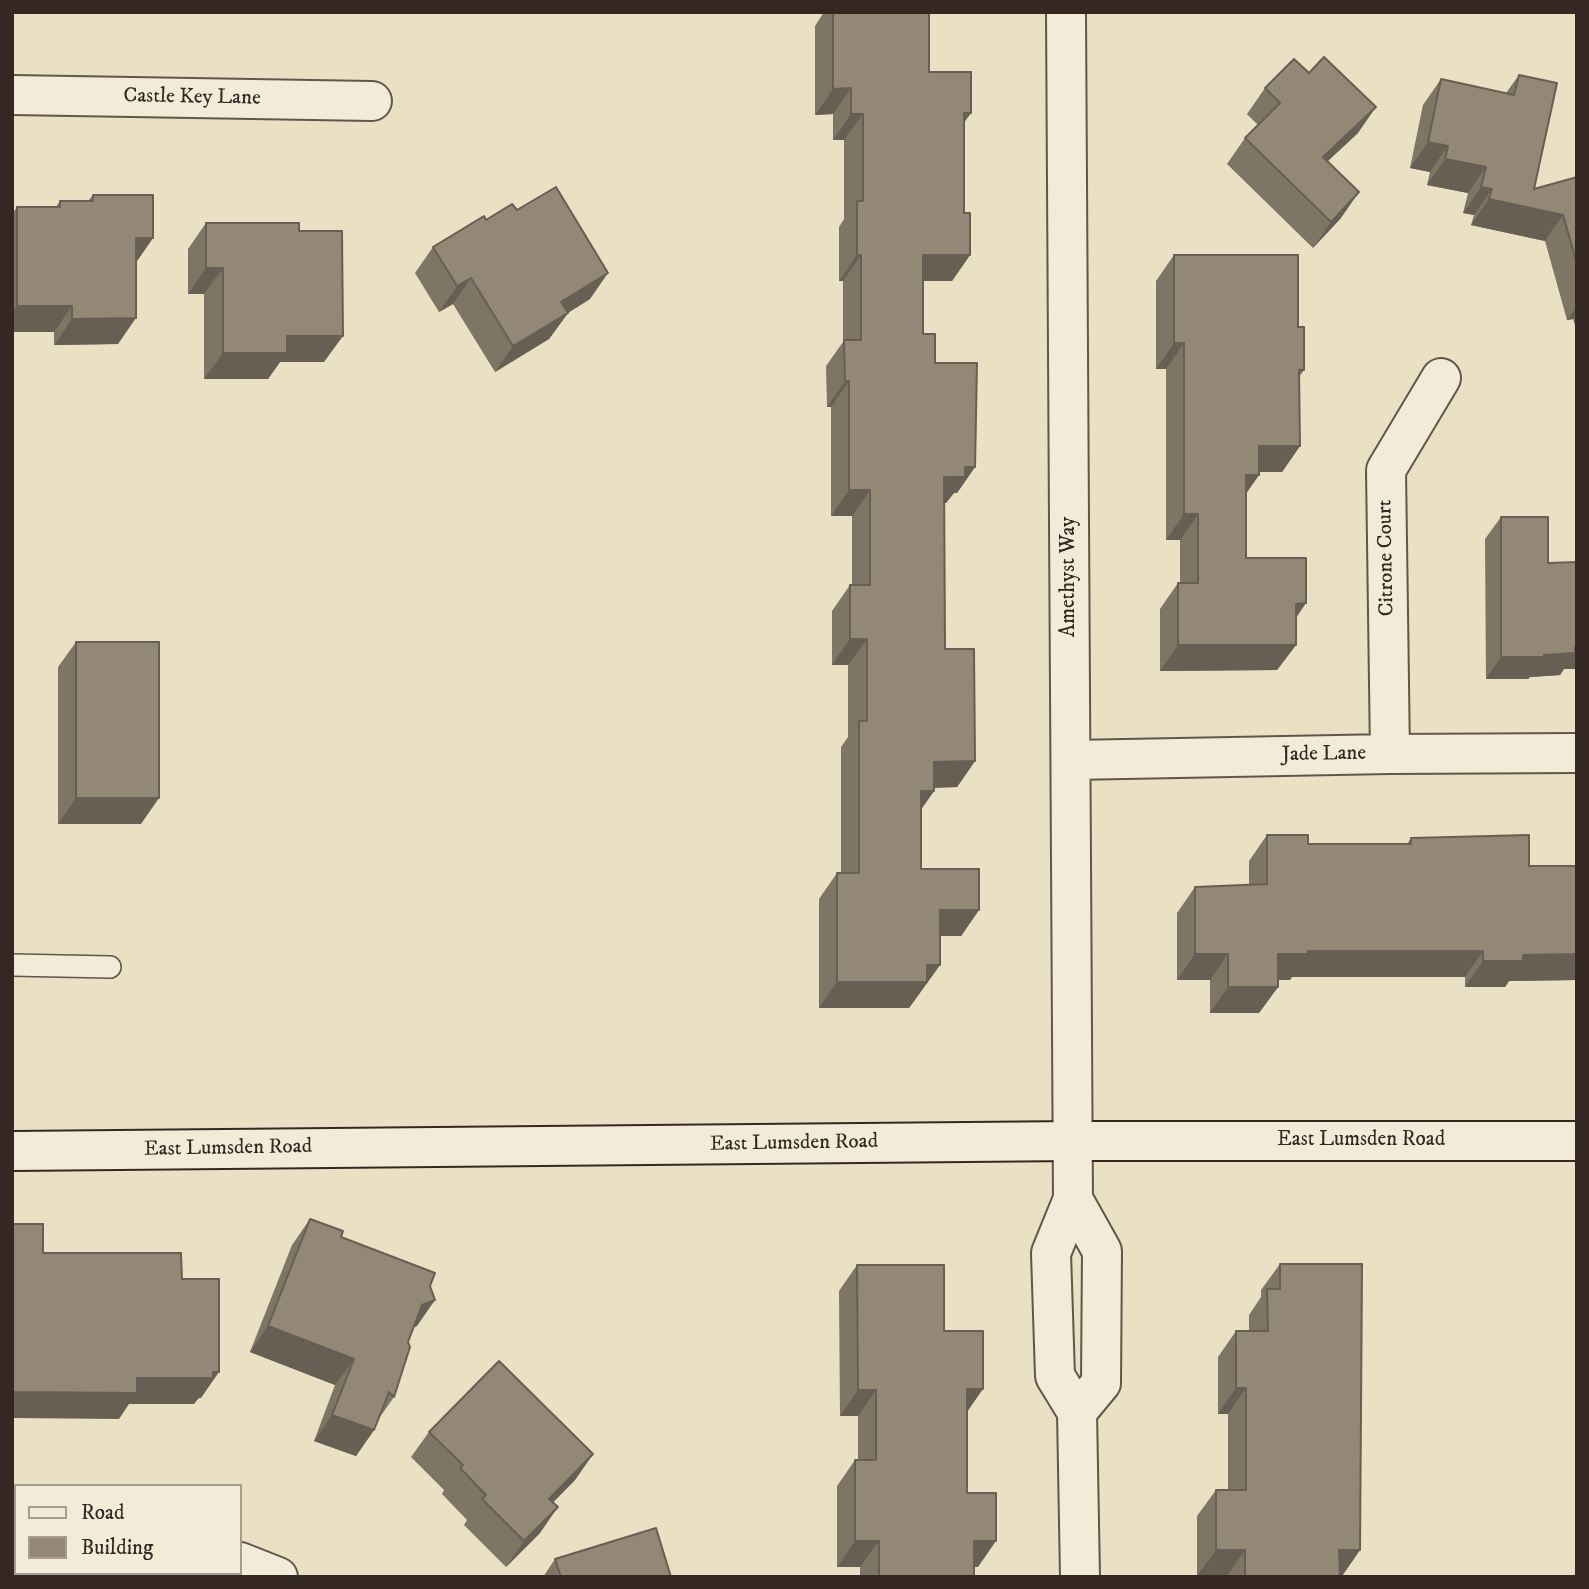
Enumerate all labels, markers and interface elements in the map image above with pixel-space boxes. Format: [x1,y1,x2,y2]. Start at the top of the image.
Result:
street label: Castle Key Lane [123,84,261,112]
street label: Citrone Court [1373,499,1401,617]
street label: Amethyst Way [1057,517,1083,637]
street label: Jade Lane [1282,742,1366,768]
street label: East Lumsden Road [1277,1128,1445,1154]
street label: East Lumsden Road [710,1130,878,1158]
street label: East Lumsden Road [144,1135,312,1163]
legend [14,1484,242,1575]
text: Road [81,1500,125,1526]
text: Building [81,1535,153,1561]

